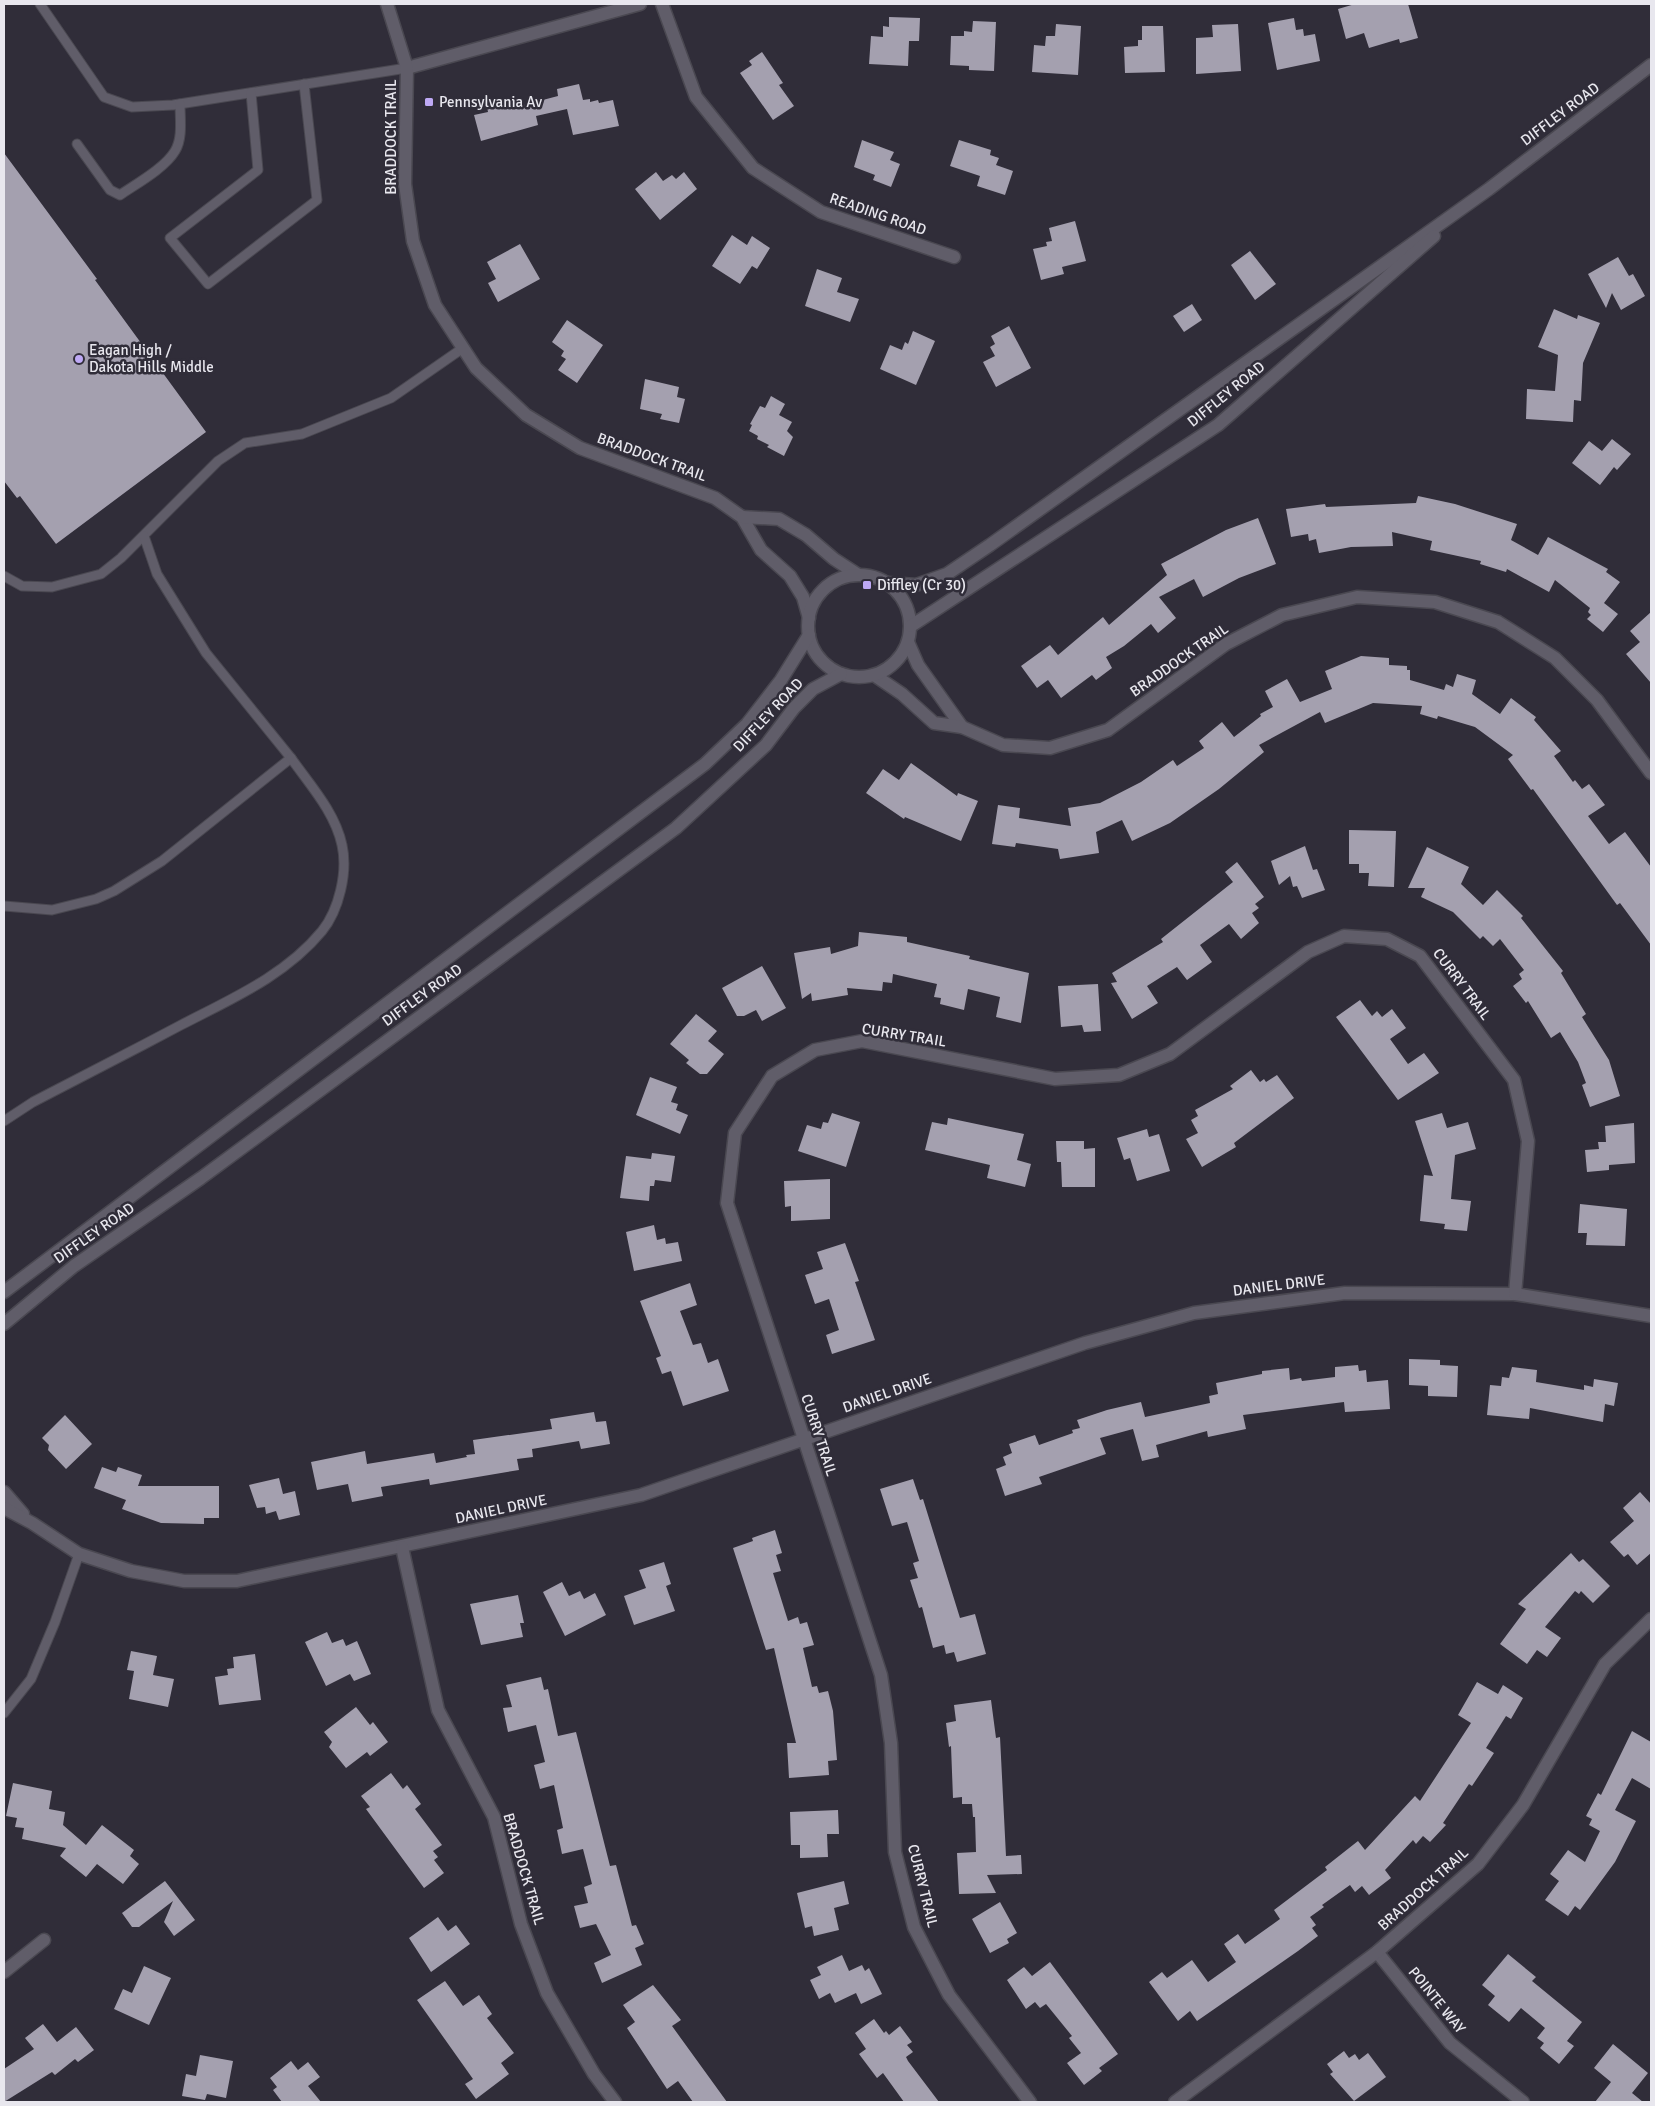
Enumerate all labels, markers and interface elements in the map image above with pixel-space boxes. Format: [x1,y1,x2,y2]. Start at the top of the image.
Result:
street label: DIFFLEY ROAD [1517,78,1603,150]
street label: BRADDOCK TRAIL [382,79,400,195]
place label: Pennsylvania Av [439,93,542,111]
marker: Pennsylvania Av [423,96,435,108]
street label: READING ROAD [827,189,929,239]
place label: Eagan High / Dakota Hills Middle [89,341,214,376]
marker: Eagan High / Dakota Hills Middle [73,353,85,365]
street label: DIFFLEY ROAD [1184,357,1268,431]
street label: BRADDOCK TRAIL [595,429,710,485]
place label: Diffley (Cr 30) [877,576,966,594]
marker: Diffley (Cr 30) [861,579,873,591]
street label: BRADDOCK TRAIL [1127,619,1232,700]
street label: DIFFLEY ROAD [729,674,807,756]
street label: CURRY TRAIL [1429,945,1495,1024]
street label: DIFFLEY ROAD [379,960,465,1030]
street label: CURRY TRAIL [860,1019,948,1051]
street label: DIFFLEY ROAD [50,1199,138,1267]
street label: DANIEL DRIVE [1232,1270,1326,1300]
street label: DANIEL DRIVE [840,1369,934,1417]
street label: CURRY TRAIL [797,1392,841,1479]
street label: DANIEL DRIVE [454,1491,548,1527]
street label: BRADDOCK TRAIL [499,1811,549,1927]
street label: CURRY TRAIL [904,1842,942,1930]
street label: BRADDOCK TRAIL [1374,1843,1472,1934]
street label: POINTE WAY [1405,1963,1470,2037]

